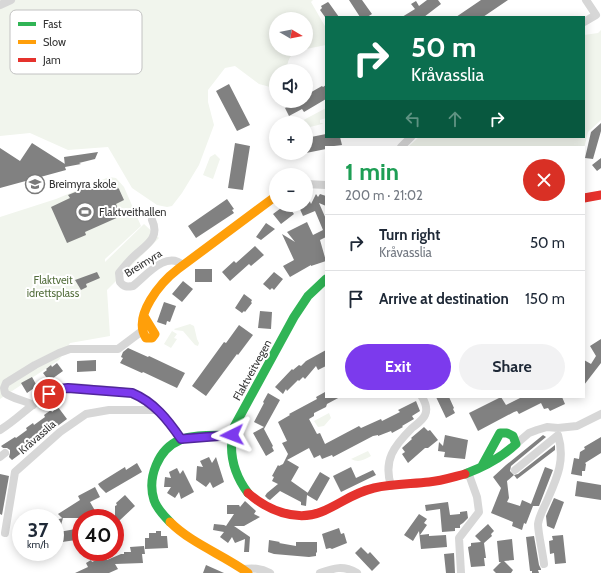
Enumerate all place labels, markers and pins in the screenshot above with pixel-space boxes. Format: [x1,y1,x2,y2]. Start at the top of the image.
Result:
school or university icon: Breimyra skole [24,173,46,195]
place label: Breimyra skole [49,177,117,191]
sports icon: Flaktveithallen [74,201,96,223]
place label: Flaktveithallen [99,205,166,219]
pin [32,377,66,411]

